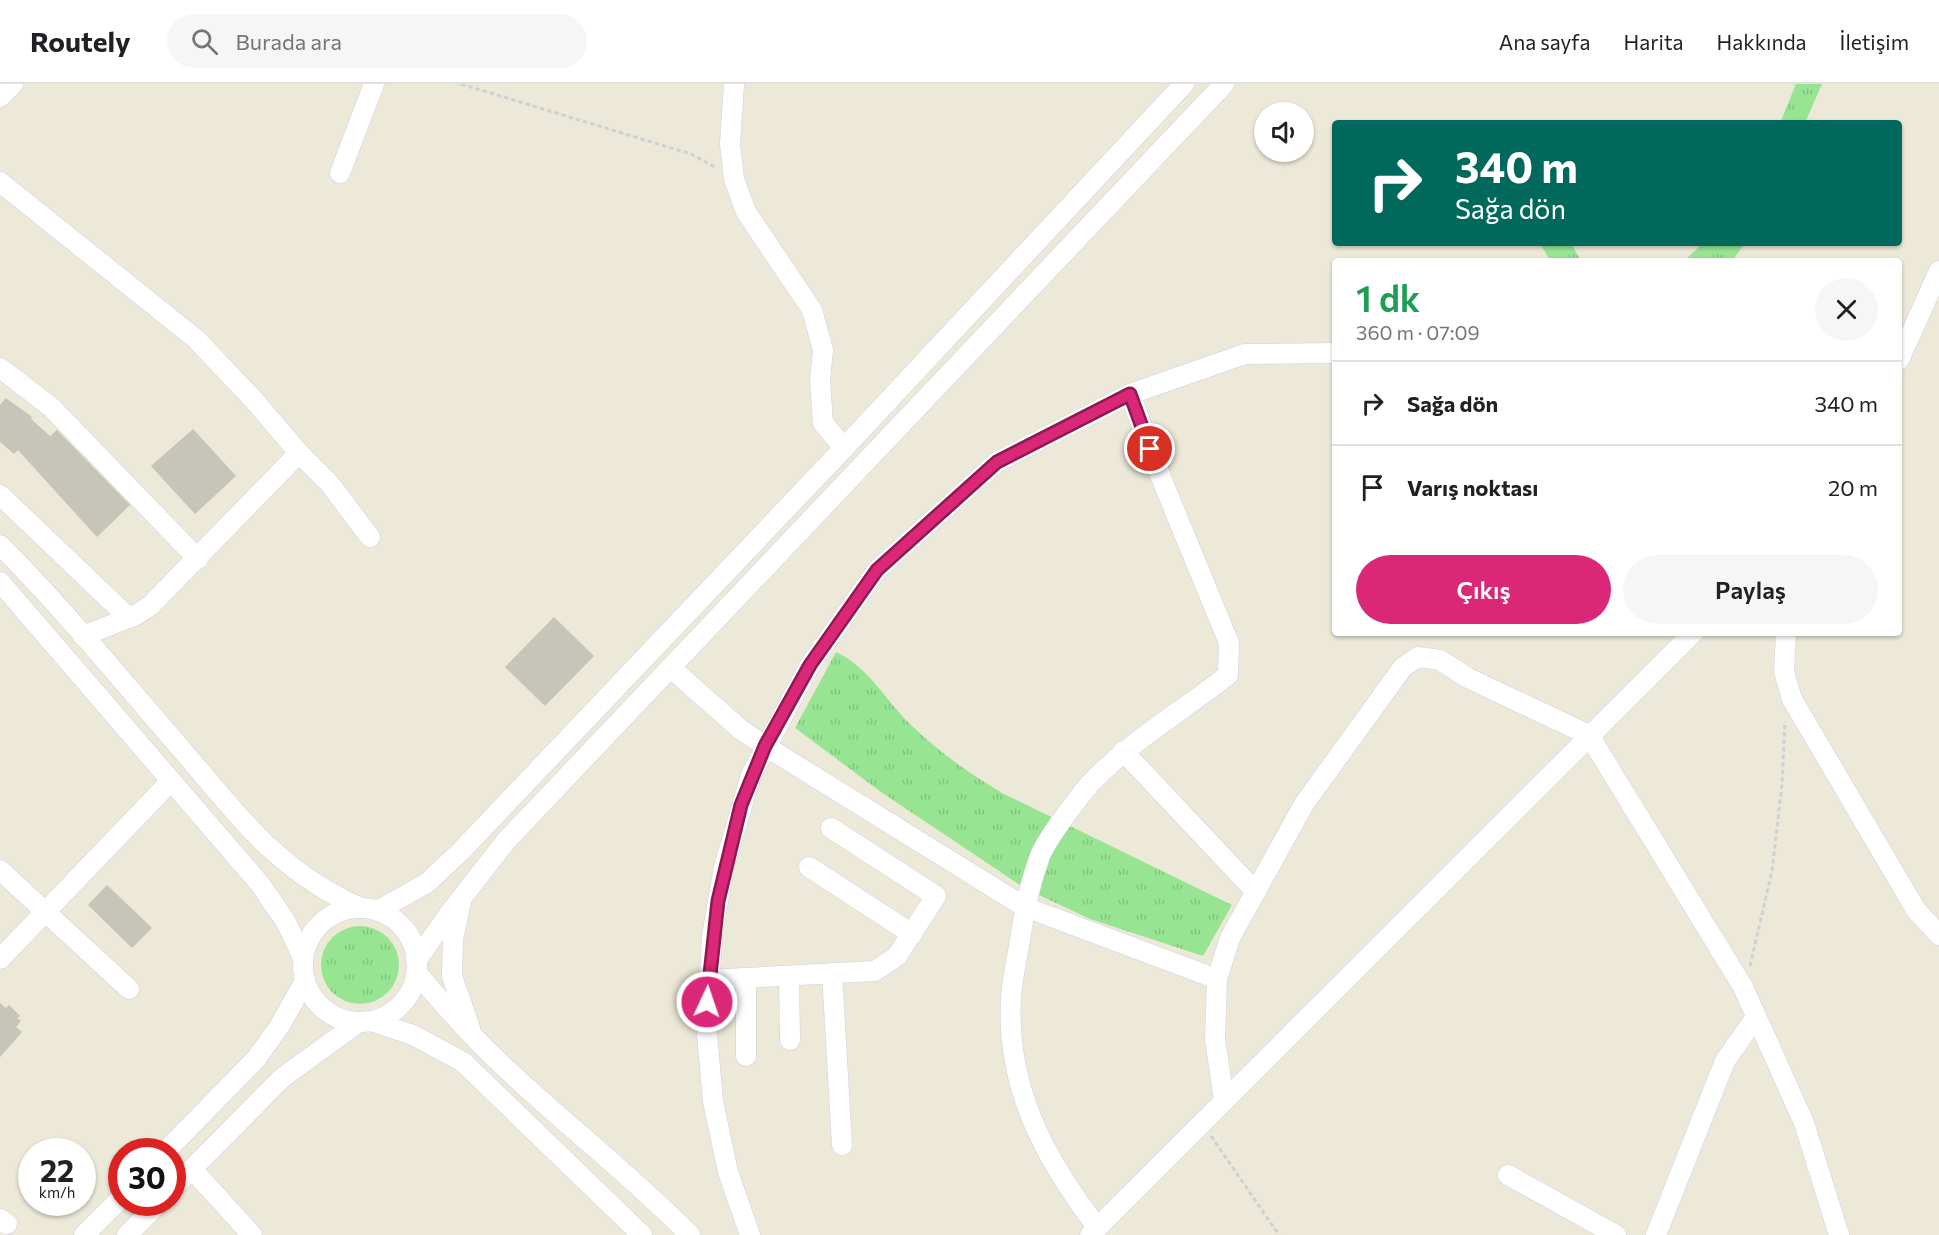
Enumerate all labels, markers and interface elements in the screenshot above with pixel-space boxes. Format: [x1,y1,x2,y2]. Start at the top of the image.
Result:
search box [167,14,587,68]
text: Routely [30,24,131,58]
icon: search [188,25,221,58]
text: Burada ara [236,28,342,55]
text: Ana sayfa [1499,29,1590,54]
text: Harita [1623,29,1684,54]
text: Hakkında [1717,29,1807,54]
text: İletişim [1840,29,1909,54]
map controls [1254,102,1314,162]
button: sound [1254,102,1314,162]
text: 340 m [1455,140,1578,192]
icon: right [1356,144,1434,222]
text: Sağa dön [1455,192,1566,225]
text: 1 dk [1356,275,1420,319]
button: close [1815,278,1878,341]
text: 360 m · 07:09 [1356,320,1480,344]
icon: right [1356,387,1389,420]
text: Sağa dön [1407,390,1498,417]
text: 340 m [1814,390,1878,417]
pin [1124,423,1175,474]
icon: arrive [1133,432,1166,465]
icon: arrive [1356,471,1389,504]
text: Varış noktası [1407,474,1538,501]
text: 20 m [1828,474,1878,501]
button: Çıkış [1356,555,1611,624]
button: Paylaş [1623,555,1878,624]
position arrow [675,970,739,1034]
speed limit sign: 30 [108,1138,186,1216]
text: 22 [40,1151,74,1188]
text: km/h [39,1183,75,1201]

